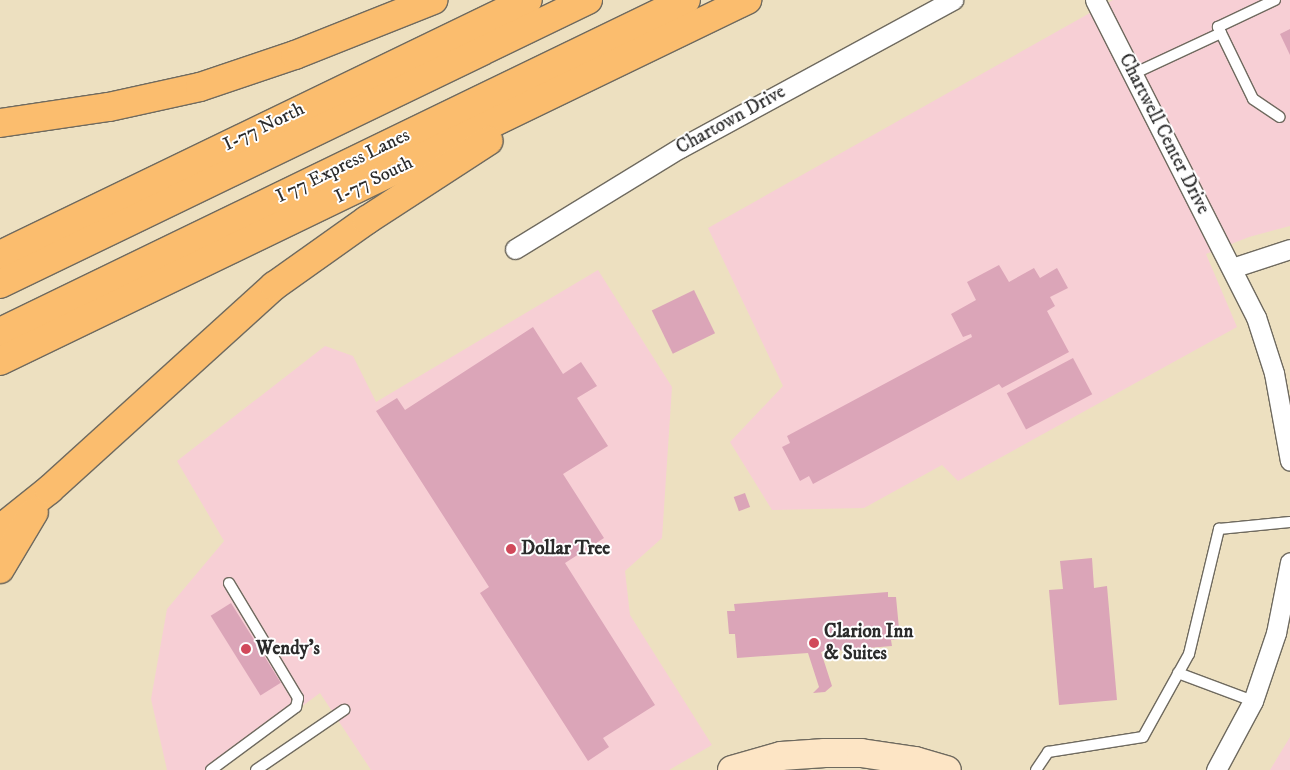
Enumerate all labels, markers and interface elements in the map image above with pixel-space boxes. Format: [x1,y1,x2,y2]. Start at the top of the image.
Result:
street label: Chartwell Center Drive [1114,50,1214,218]
street label: Chartown Drive [672,81,790,159]
street label: I-77 North [220,98,308,156]
street label: I 77 Express Lanes [272,124,414,208]
street label: I-77 South [331,151,417,209]
place label: Dollar Tree [521,538,610,560]
marker: Dollar Tree [505,543,517,555]
place label: Clarion Inn & Suites [824,621,913,665]
marker: Clarion Inn & Suites [808,637,820,649]
place label: Wendy's [256,638,320,660]
marker: Wendy's [240,643,252,655]

